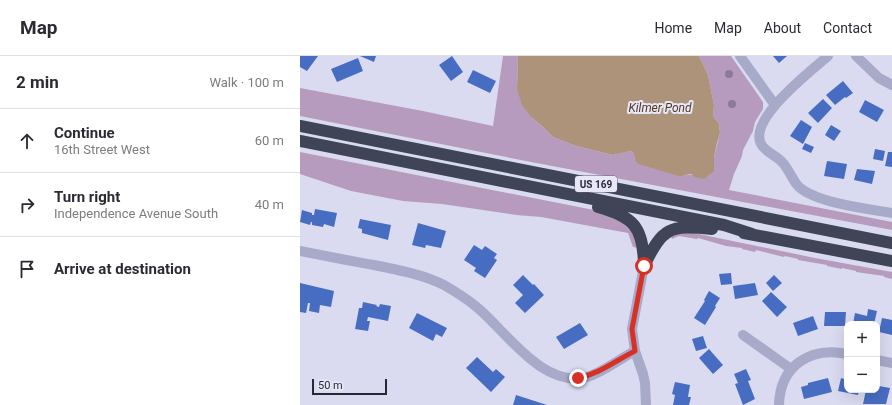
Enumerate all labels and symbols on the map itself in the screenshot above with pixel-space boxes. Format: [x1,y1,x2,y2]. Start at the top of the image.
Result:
water label: Kilmer Pond [628,101,692,115]
road number: US 169 [575,176,617,192]
route start [635,257,653,275]
route end [569,369,587,387]
scale bar [312,377,387,396]

